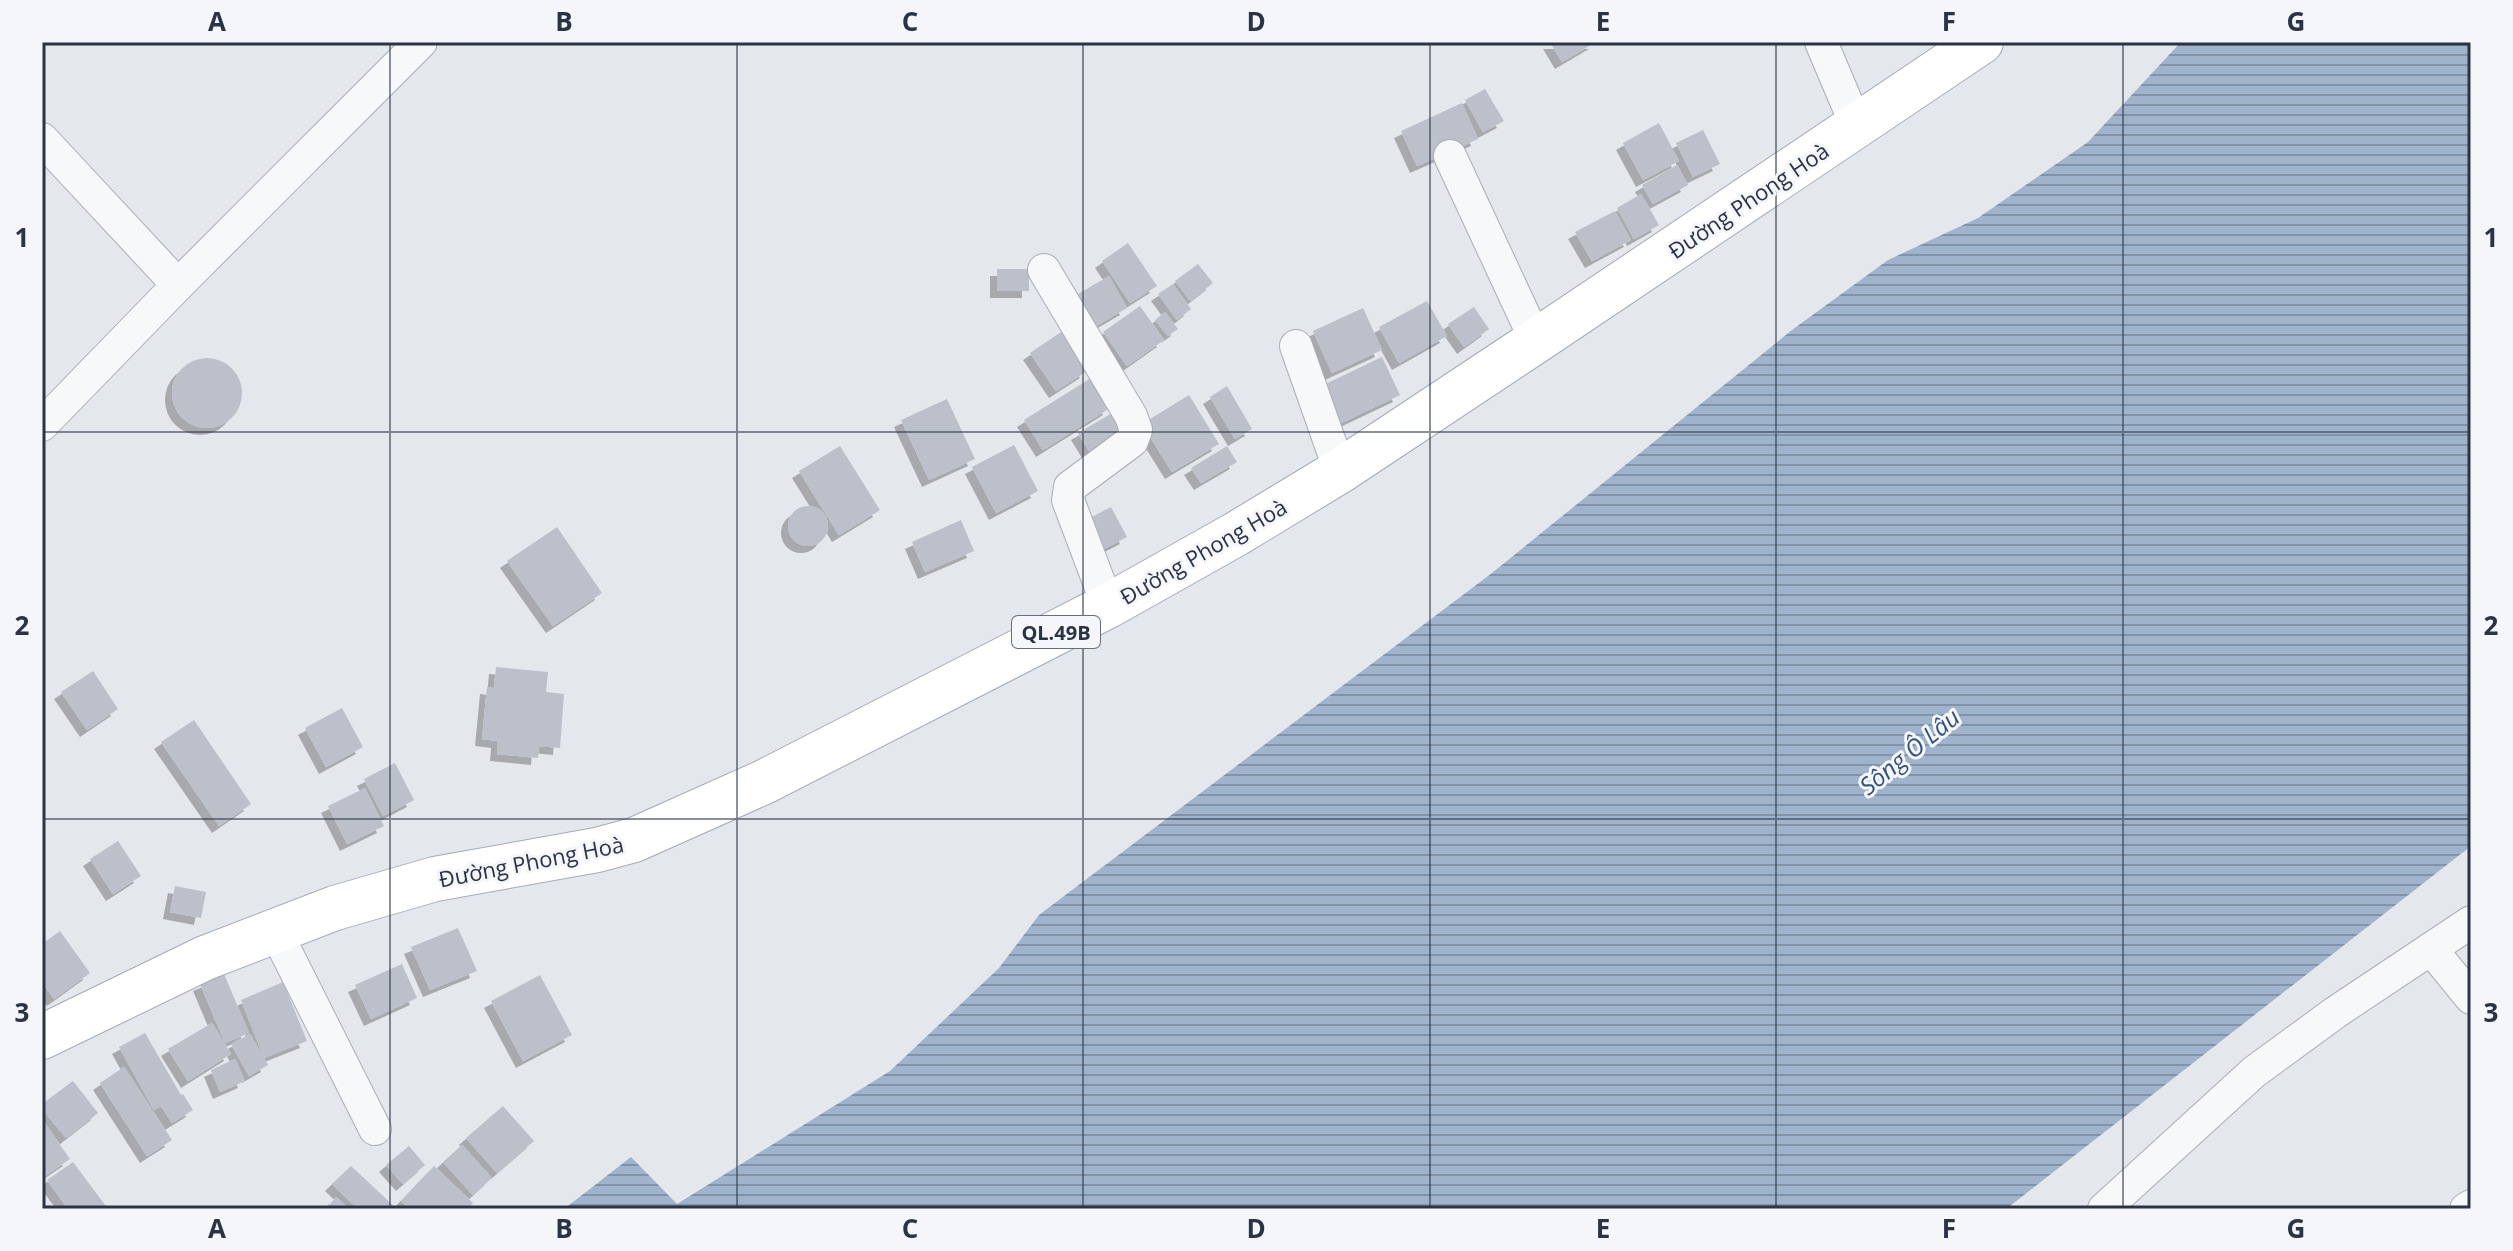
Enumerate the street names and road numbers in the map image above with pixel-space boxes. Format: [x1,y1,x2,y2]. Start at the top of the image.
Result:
street label: Đường Phong Hoà [1662,135,1834,265]
street label: Đường Phong Hoà [1114,491,1292,611]
road number: QL.49B [1012,616,1100,648]
street label: Đường Phong Hoà [436,828,626,894]

